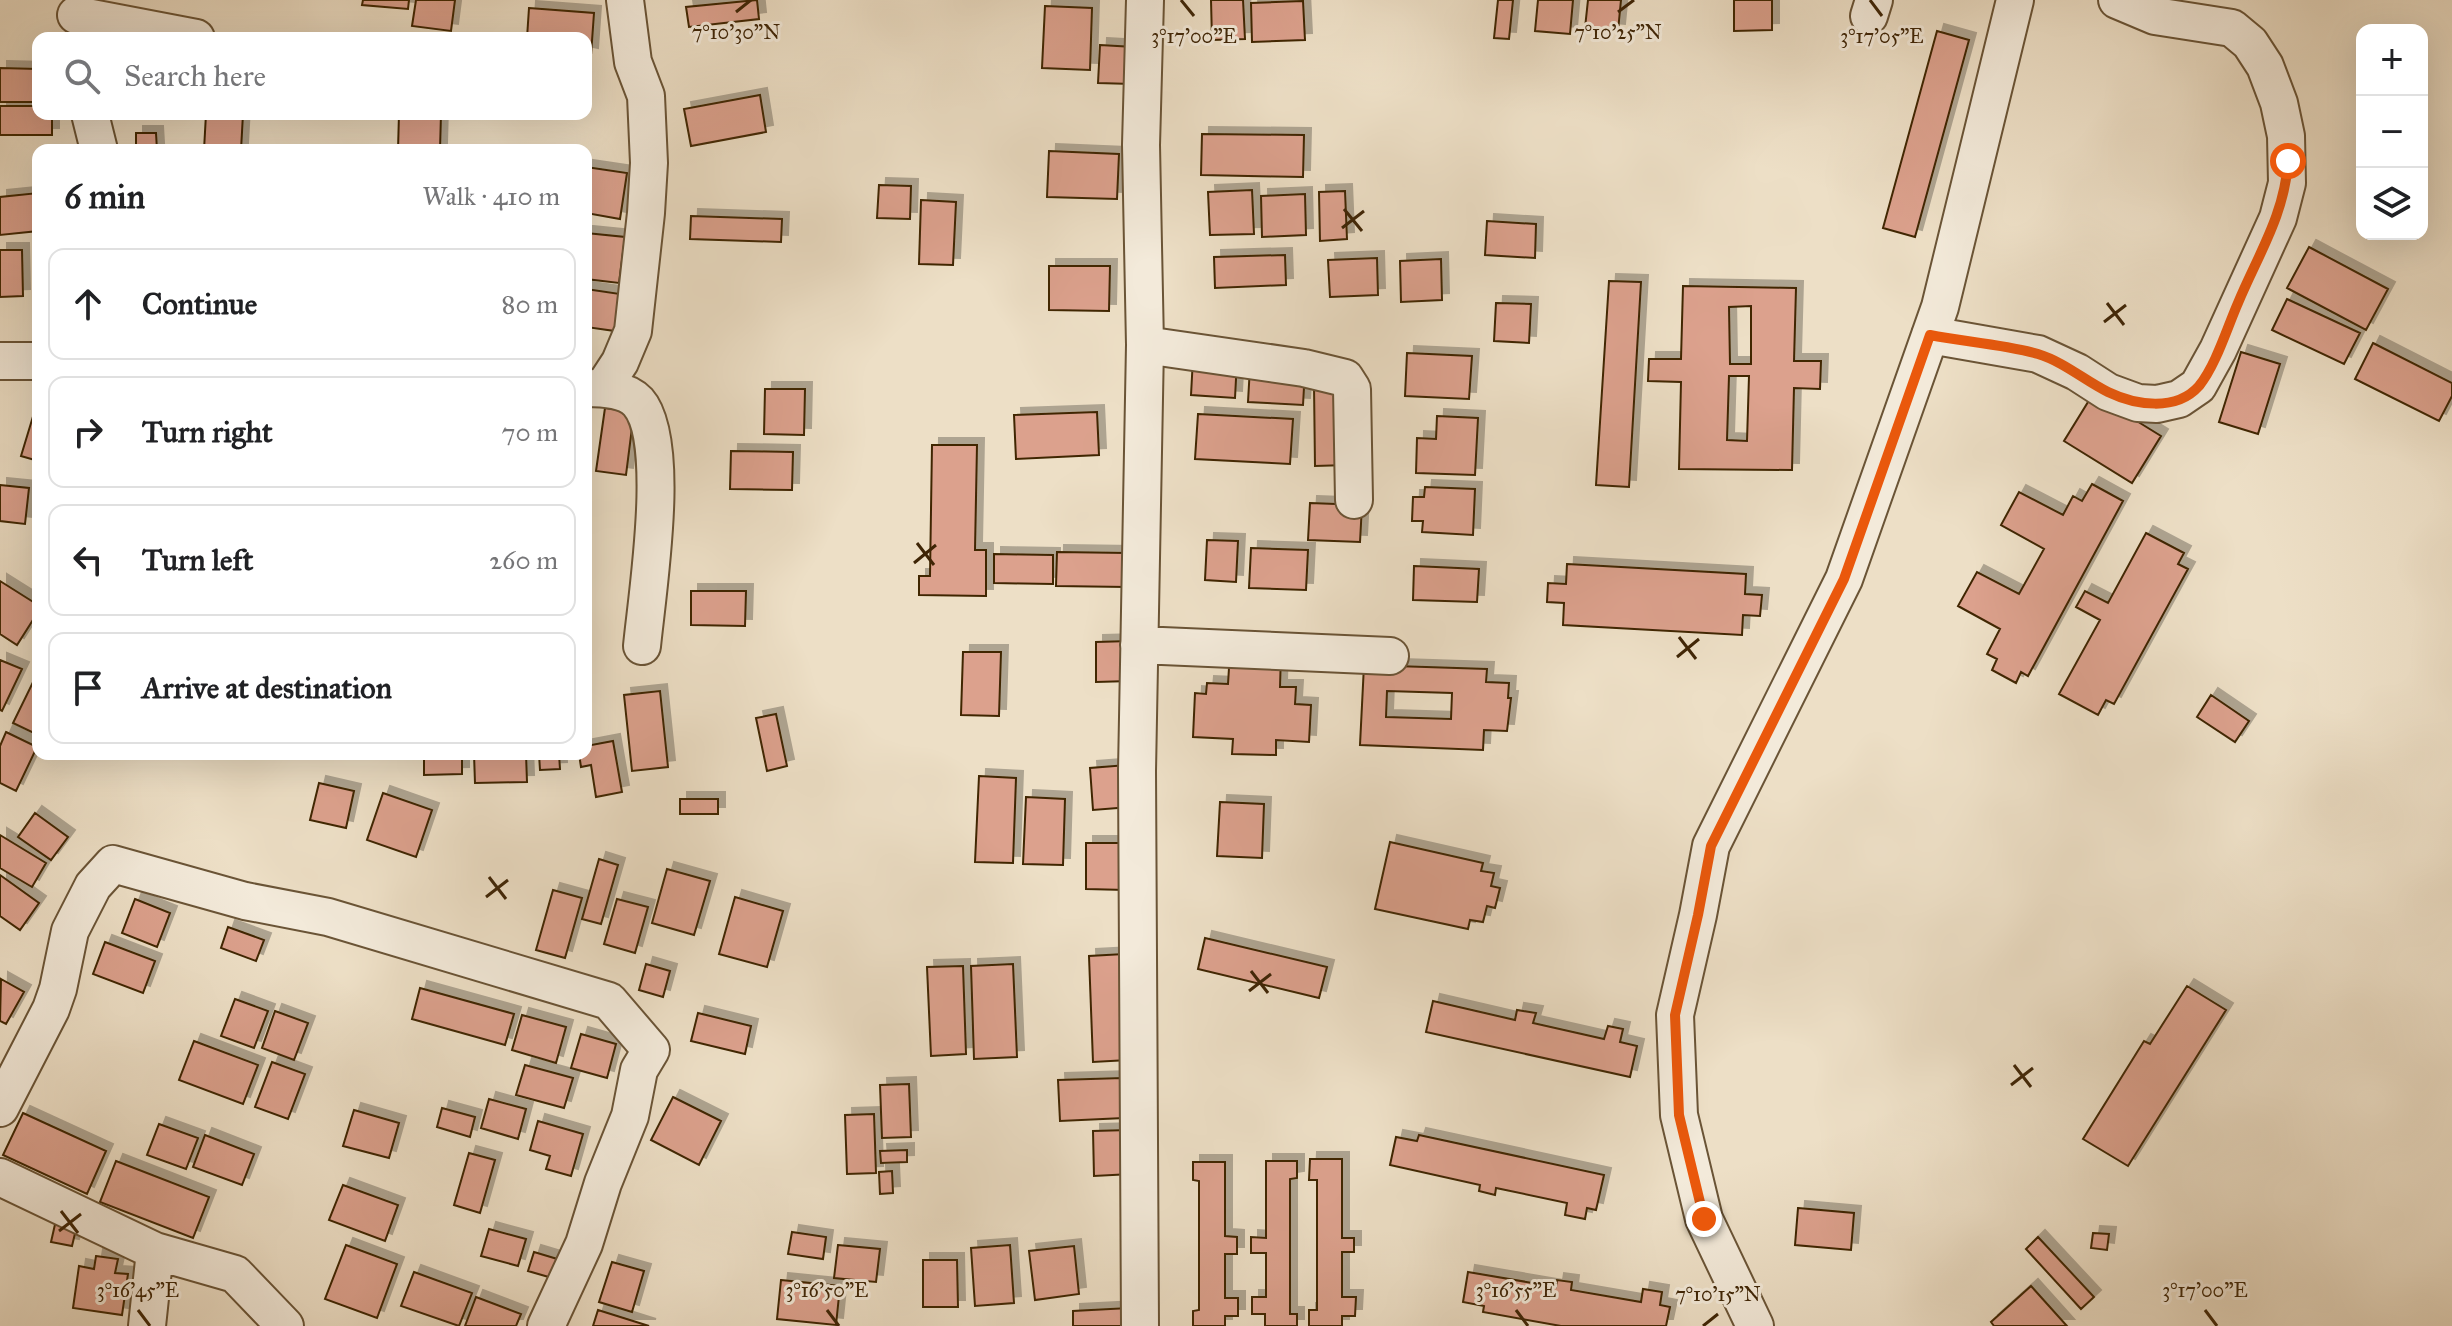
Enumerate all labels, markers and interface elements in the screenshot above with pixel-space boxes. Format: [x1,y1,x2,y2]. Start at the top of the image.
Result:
text: 7°10'30"N [692,20,780,44]
text: 7°10'25"N [1574,20,1662,44]
text: 3°17'00"E [1151,24,1237,48]
text: 3°17'05"E [1840,24,1924,48]
map controls [2356,24,2428,240]
button: + [2356,24,2428,96]
search box [32,32,592,120]
icon: search [60,54,104,98]
text: Search here [124,58,266,94]
button: − [2356,96,2428,168]
route start [2270,143,2306,179]
button: layers [2356,168,2428,240]
text: 6 min [64,176,145,217]
text: Walk · 410 m [422,180,560,212]
icon: ahead [66,282,110,326]
text: Continue [142,286,257,322]
text: 80 m [502,288,558,320]
icon: right [66,410,110,454]
text: Turn right [142,414,273,450]
text: 70 m [502,416,558,448]
icon: left [66,538,110,582]
text: Turn left [142,542,253,578]
text: 260 m [489,544,558,576]
icon: arrive [66,666,110,710]
text: Arrive at destination [142,670,392,706]
route end [1686,1201,1722,1237]
text: 3°16'45"E [97,1278,179,1302]
text: 3°16'50"E [786,1278,868,1302]
text: 3°16'55"E [1476,1278,1556,1302]
text: 3°17'00"E [2162,1278,2248,1302]
text: 7°10'15"N [1675,1282,1761,1306]

